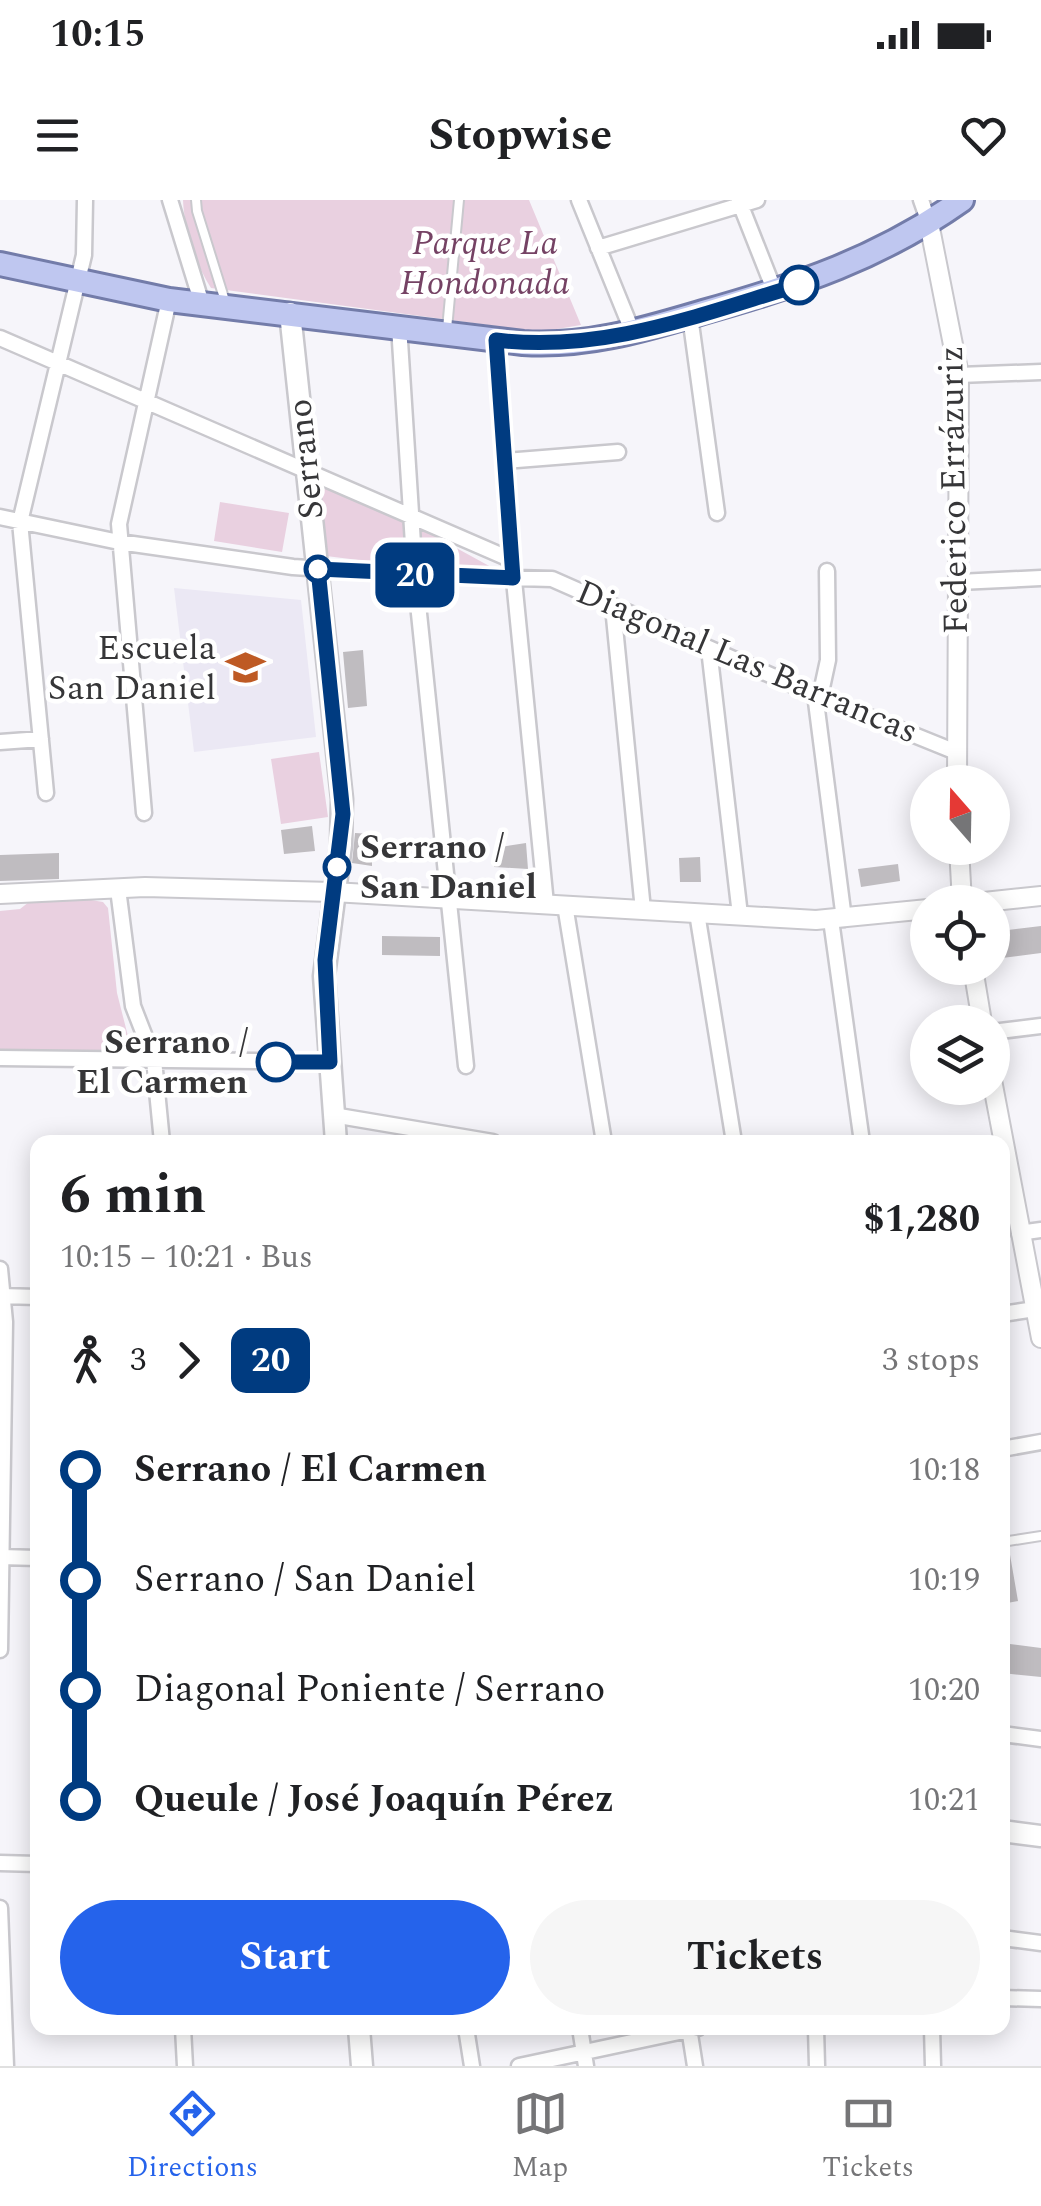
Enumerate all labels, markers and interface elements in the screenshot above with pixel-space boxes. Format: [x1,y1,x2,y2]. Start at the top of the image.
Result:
text: 10:15 [50,6,145,64]
text: Stopwise [429,101,612,170]
icon: menu [30,108,85,163]
icon: heart [956,108,1011,163]
park label: Parque La Hondonada [400,217,570,310]
unlabelled marker [780,266,818,304]
street label: Federico Errázuriz [925,345,983,635]
street label: Serrano [273,396,339,522]
line badge: 20 [370,542,460,608]
text: 20 [395,549,435,602]
unlabelled marker [305,556,331,582]
street label: Diagonal Las Barrancas [568,566,926,758]
place label: Escuela San Daniel [48,622,216,715]
school or university icon: Escuela San Daniel [225,647,267,689]
north arrow [910,765,1010,865]
map controls [910,765,1010,1105]
place label: Serrano / San Daniel [360,821,537,914]
marker: Serrano / San Daniel [324,854,350,880]
button: locate [910,885,1010,985]
button: layers [910,1005,1010,1105]
place label: Serrano / El Carmen [76,1016,248,1109]
marker: Serrano / El Carmen [257,1043,295,1081]
text: 6 min [60,1154,206,1237]
text: $1,280 [863,1191,980,1249]
text: 10:15 – 10:21 · Bus [60,1233,313,1282]
icon: walk [60,1333,115,1388]
icon: forward [161,1333,216,1388]
text: 20 [251,1334,290,1387]
text: 3 [130,1336,146,1385]
text: 3 stops [882,1336,980,1385]
text: Serrano / El Carmen [134,1441,487,1499]
text: 10:18 [908,1446,980,1495]
text: Serrano / San Daniel [134,1551,476,1609]
text: 10:19 [908,1556,980,1605]
text: Diagonal Poniente / Serrano [134,1661,605,1719]
text: 10:20 [908,1666,980,1715]
text: Queule / José Joaquín Pérez [134,1771,614,1829]
text: 10:21 [908,1776,980,1825]
button: Start [60,1900,510,2015]
button: Tickets [530,1900,980,2015]
tab: Directions [127,2086,258,2189]
tab: Map [512,2086,568,2189]
tab: Tickets [822,2086,914,2189]

